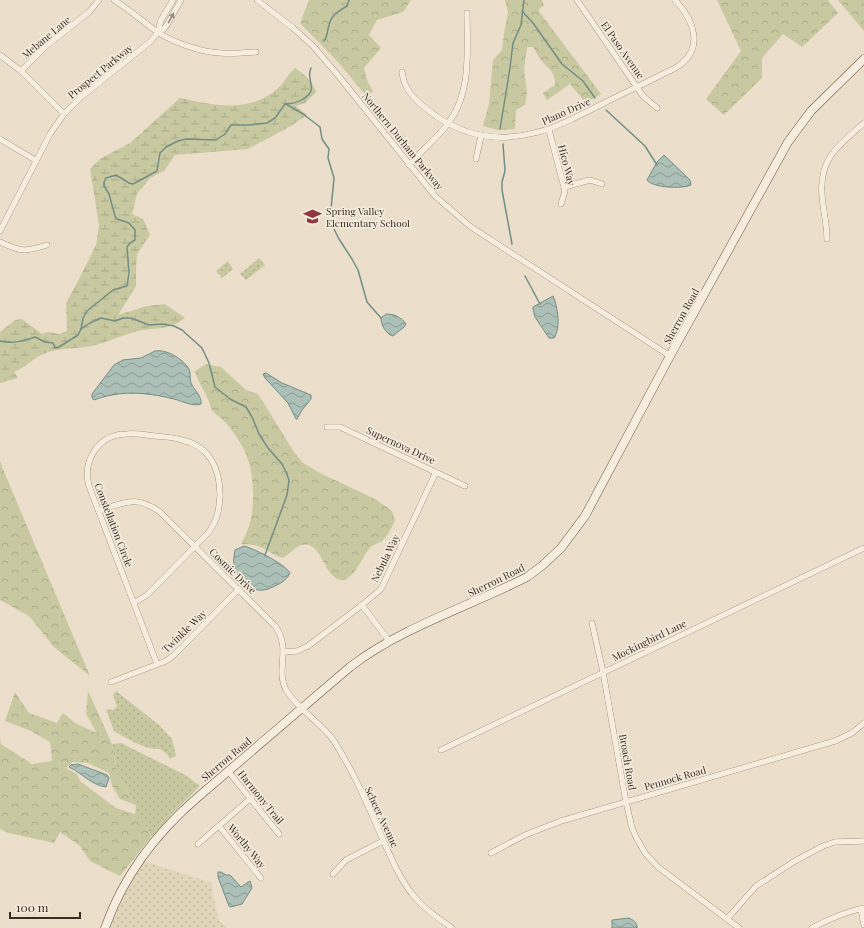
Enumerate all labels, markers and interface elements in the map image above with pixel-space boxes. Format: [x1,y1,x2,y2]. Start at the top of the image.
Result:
street label: Mebane Lane [19,12,73,62]
one-way arrow [168,12,175,24]
street label: El Paso Avenue [598,18,648,82]
street label: Prospect Parkway [65,40,135,102]
street label: Northern Durham Parkway [359,89,447,193]
street label: Plano Drive [539,94,593,128]
street label: Hico Way [555,143,579,187]
place label: Spring Valley Elementary School [326,204,410,230]
school or university icon: Spring Valley Elementary School [303,207,323,227]
street label: Sherron Road [660,285,702,346]
street label: Supernova Drive [364,423,438,467]
street label: Constellation Circle [91,481,137,569]
street label: Nebula Way [367,532,403,584]
street label: Cosmic Drive [206,545,260,597]
street label: Sherron Road [465,560,527,600]
street label: Twinkle Way [159,606,209,656]
street label: Mockingbird Lane [609,616,689,664]
street label: Broach Road [616,733,640,791]
street label: Sherron Road [198,734,254,784]
street label: Pennock Road [642,762,708,794]
street label: Harmony Trail [235,767,287,827]
street label: Scheer Avenue [362,784,402,850]
street label: Worthy Way [224,820,269,871]
scale bar [10,894,80,920]
text: 100 m [16,899,49,915]

